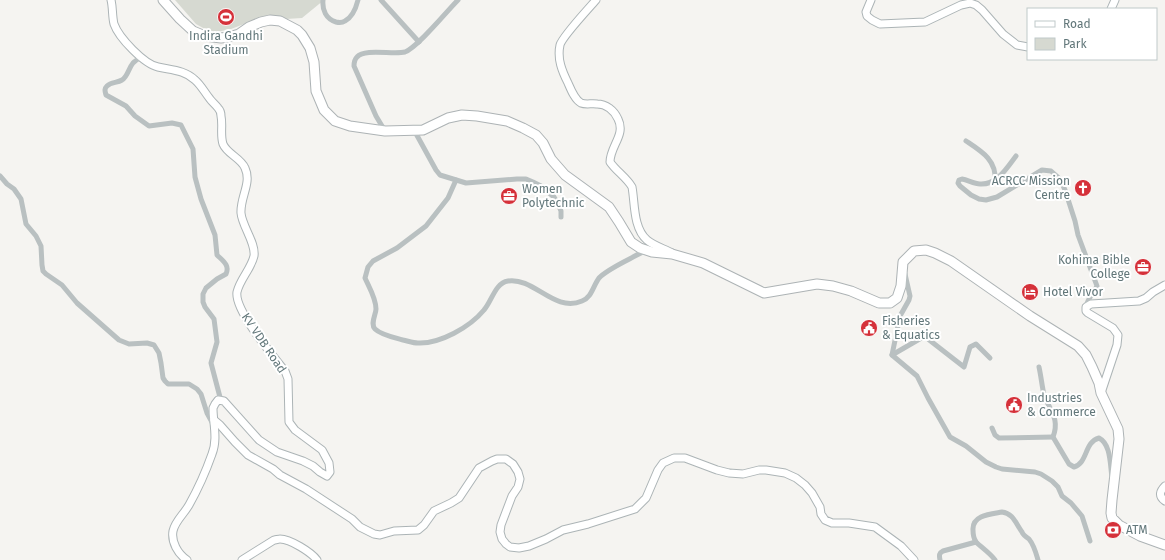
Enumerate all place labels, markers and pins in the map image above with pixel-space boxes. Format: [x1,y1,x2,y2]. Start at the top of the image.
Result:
sports icon: Indira Gandhi Stadium [216,7,236,27]
place label: Indira Gandhi Stadium [189,29,263,57]
place label: ACRCC Mission Centre [992,174,1070,202]
church icon: ACRCC Mission Centre [1073,178,1093,198]
place label: Women Polytechnic [522,182,585,210]
office icon: Women Polytechnic [499,186,519,206]
place label: Kohima Bible College [1058,253,1130,281]
office icon: Kohima Bible College [1133,257,1153,277]
hotel icon: Hotel Vivor [1020,282,1040,302]
place label: Hotel Vivor [1043,285,1103,299]
place label: Fisheries & Equatics [882,314,940,342]
public building icon: Fisheries & Equatics [859,318,879,338]
place label: Industries & Commerce [1027,391,1096,419]
public building icon: Industries & Commerce [1004,395,1024,415]
bank icon: ATM [1103,520,1123,540]
place label: ATM [1126,523,1148,537]

